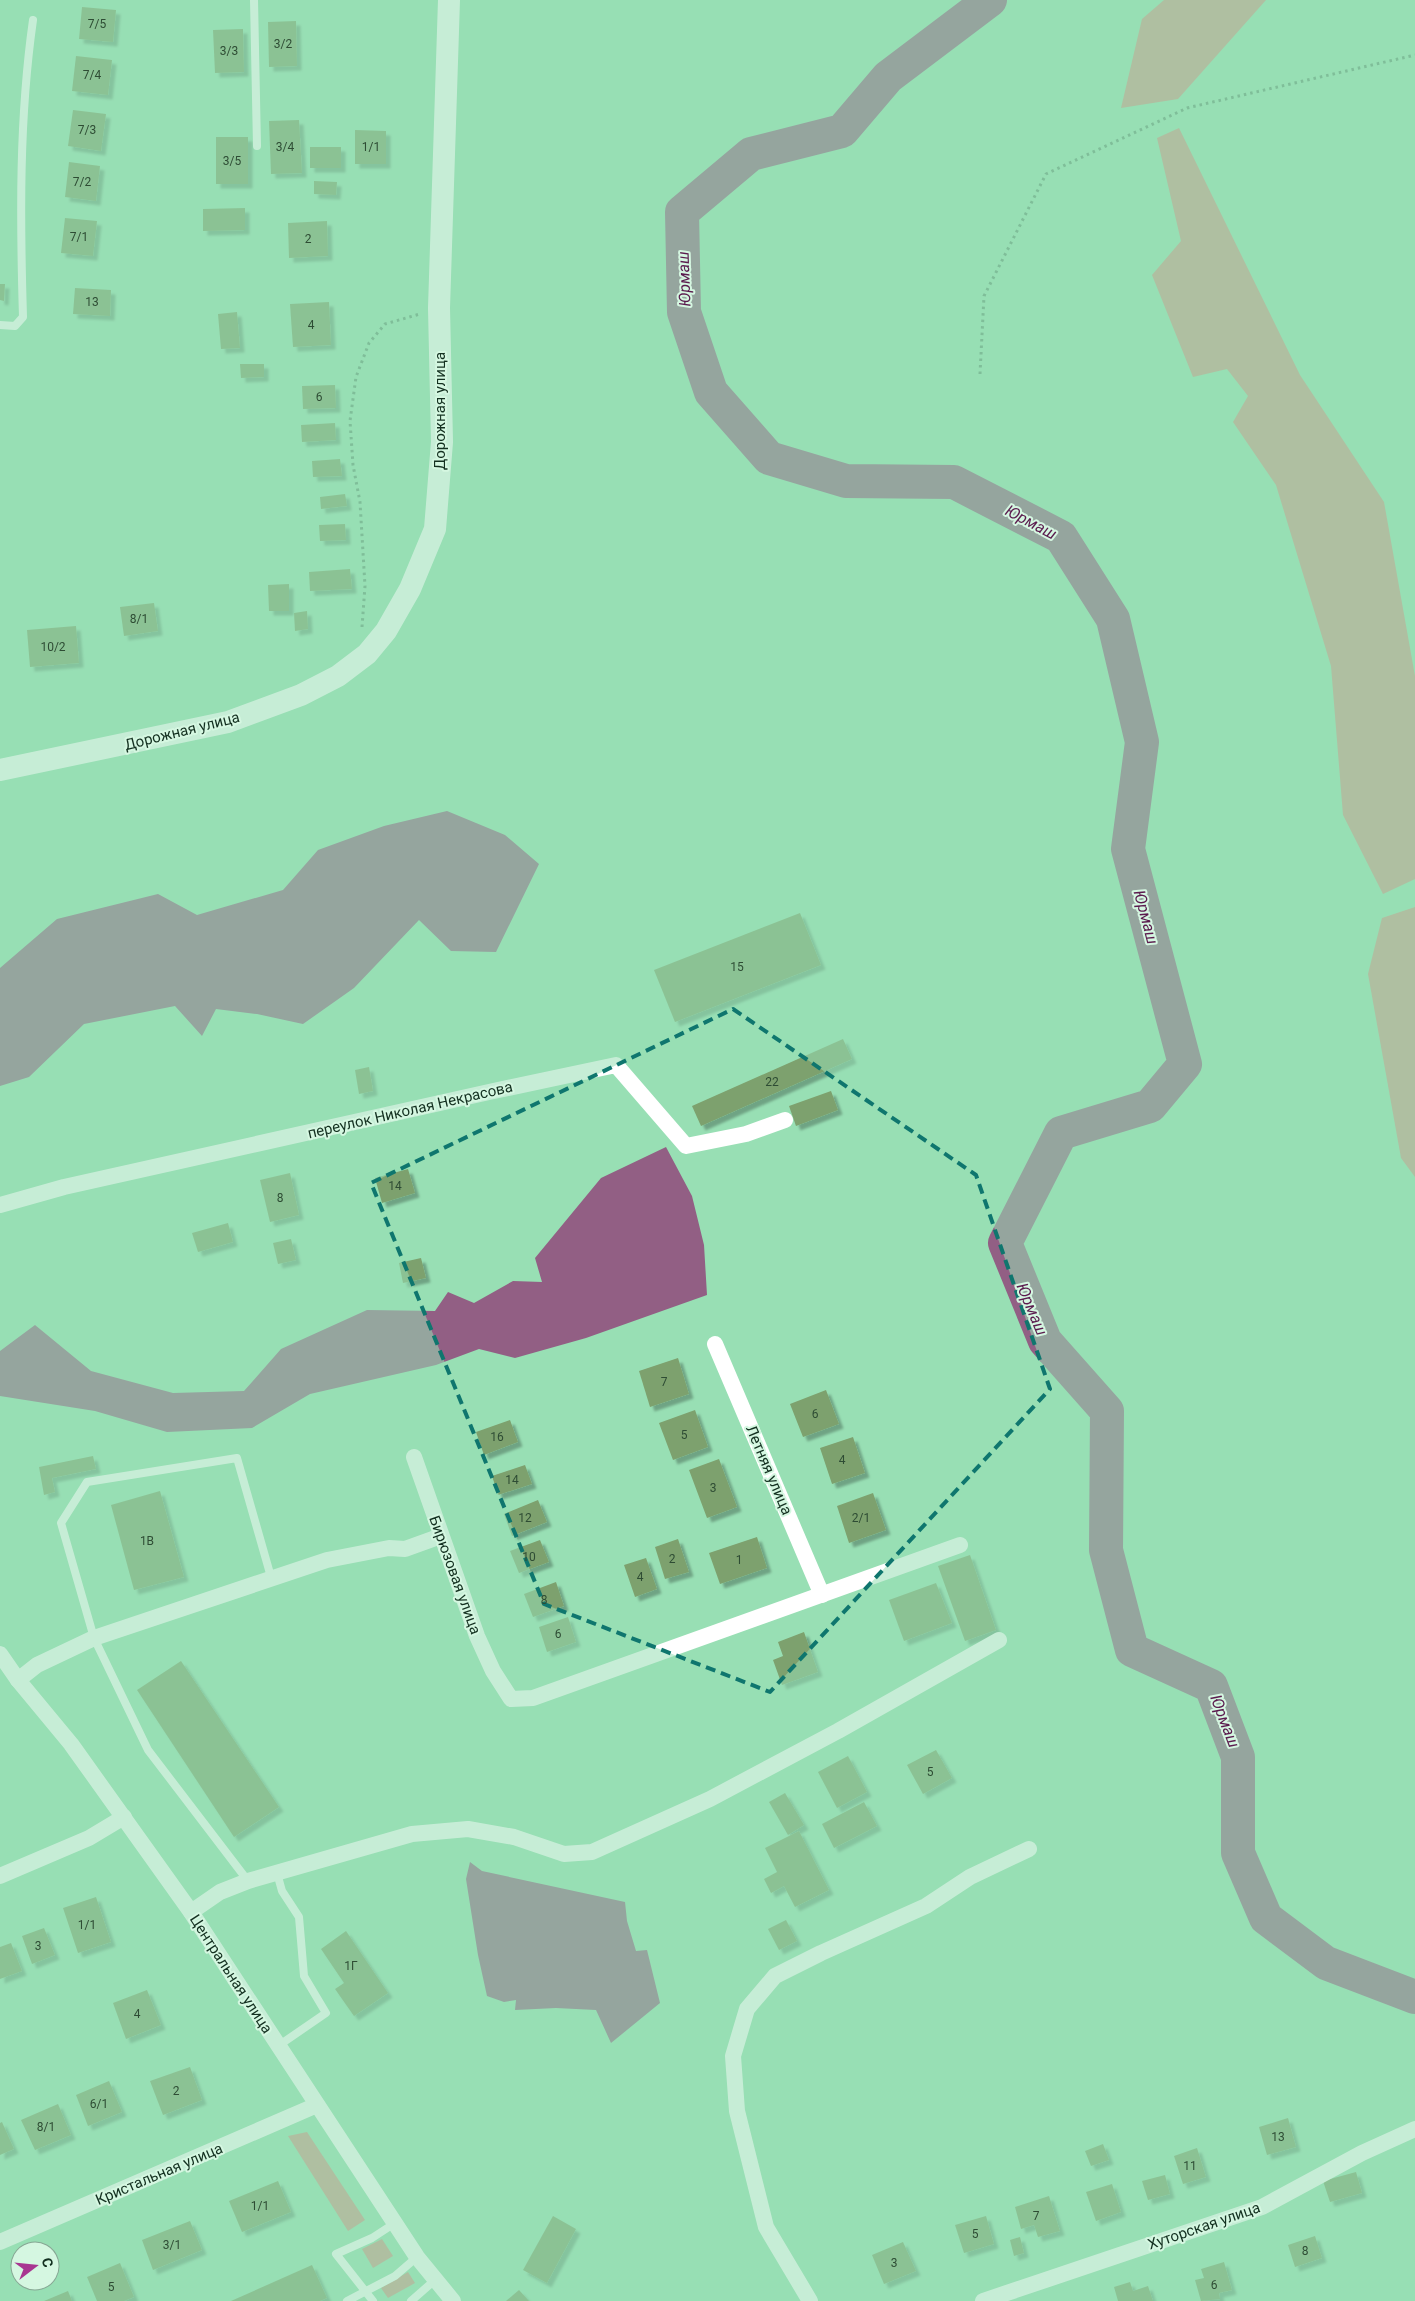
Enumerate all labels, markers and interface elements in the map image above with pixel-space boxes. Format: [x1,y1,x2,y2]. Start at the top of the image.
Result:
house number: 7/5 [88,17,106,31]
house number: 3/2 [274,37,292,51]
house number: 3/3 [220,44,238,58]
house number: 7/4 [83,68,101,82]
house number: 7/3 [78,123,96,137]
house number: 3/4 [276,140,294,154]
house number: 1/1 [362,140,380,154]
house number: 3/5 [223,154,241,168]
house number: 7/2 [73,175,91,189]
house number: 7/1 [70,230,88,244]
house number: 2 [305,232,312,246]
water label: Юрмаш [674,251,694,307]
house number: 13 [85,295,99,309]
house number: 4 [308,318,315,332]
street label: Дорожная улица [431,352,449,470]
house number: 6 [316,390,323,404]
water label: Юрмаш [1002,501,1060,544]
house number: 8/1 [130,612,148,626]
house number: 10/2 [40,640,66,654]
street label: Дорожная улица [123,708,241,754]
water label: Юрмаш [1130,888,1162,947]
house number: 15 [730,960,744,974]
house number: 22 [765,1075,779,1089]
street label: переулок Николая Некрасова [306,1078,514,1142]
house number: 14 [388,1179,402,1193]
house number: 8 [277,1191,284,1205]
water label: Юрмаш [1012,1280,1052,1339]
house number: 7 [661,1375,668,1389]
house number: 6 [812,1407,819,1421]
street label: Летняя улица [742,1422,796,1518]
house number: 5 [681,1428,688,1442]
house number: 16 [490,1430,504,1444]
house number: 4 [839,1453,846,1467]
house number: 14 [505,1473,519,1487]
house number: 3 [710,1481,716,1495]
house number: 12 [518,1511,532,1525]
house number: 2/1 [852,1511,870,1525]
street label: Бирюзовая улица [425,1513,485,1637]
house number: 1В [140,1534,154,1548]
house number: 10 [522,1550,536,1564]
house number: 2 [669,1552,676,1566]
house number: 1 [736,1553,742,1567]
house number: 4 [637,1570,644,1584]
house number: 8 [541,1593,548,1607]
house number: 6 [555,1627,562,1641]
water label: Юрмаш [1206,1692,1244,1751]
house number: 5 [927,1765,934,1779]
street label: Центральная улица [186,1911,276,2037]
house number: 1/1 [78,1918,96,1932]
house number: 3 [35,1939,41,1953]
house number: 1Г [344,1959,358,1973]
house number: 4 [134,2007,141,2021]
house number: 2 [173,2084,180,2098]
house number: 6/1 [90,2097,108,2111]
house number: 8/1 [37,2120,55,2134]
house number: 13 [1271,2130,1285,2144]
street label: Кристальная улица [93,2139,225,2209]
house number: 11 [1183,2159,1197,2173]
street label: Хуторская улица [1146,2198,1262,2254]
house number: 1/1 [251,2199,269,2213]
house number: 7 [1033,2209,1040,2223]
house number: 5 [972,2227,979,2241]
house number: 3/1 [163,2238,181,2252]
north arrow [10,2241,60,2291]
house number: 8 [1302,2244,1309,2258]
text: С [39,2256,56,2269]
house number: 3 [891,2256,897,2270]
house number: 6 [1211,2278,1218,2292]
house number: 5 [108,2280,115,2294]

